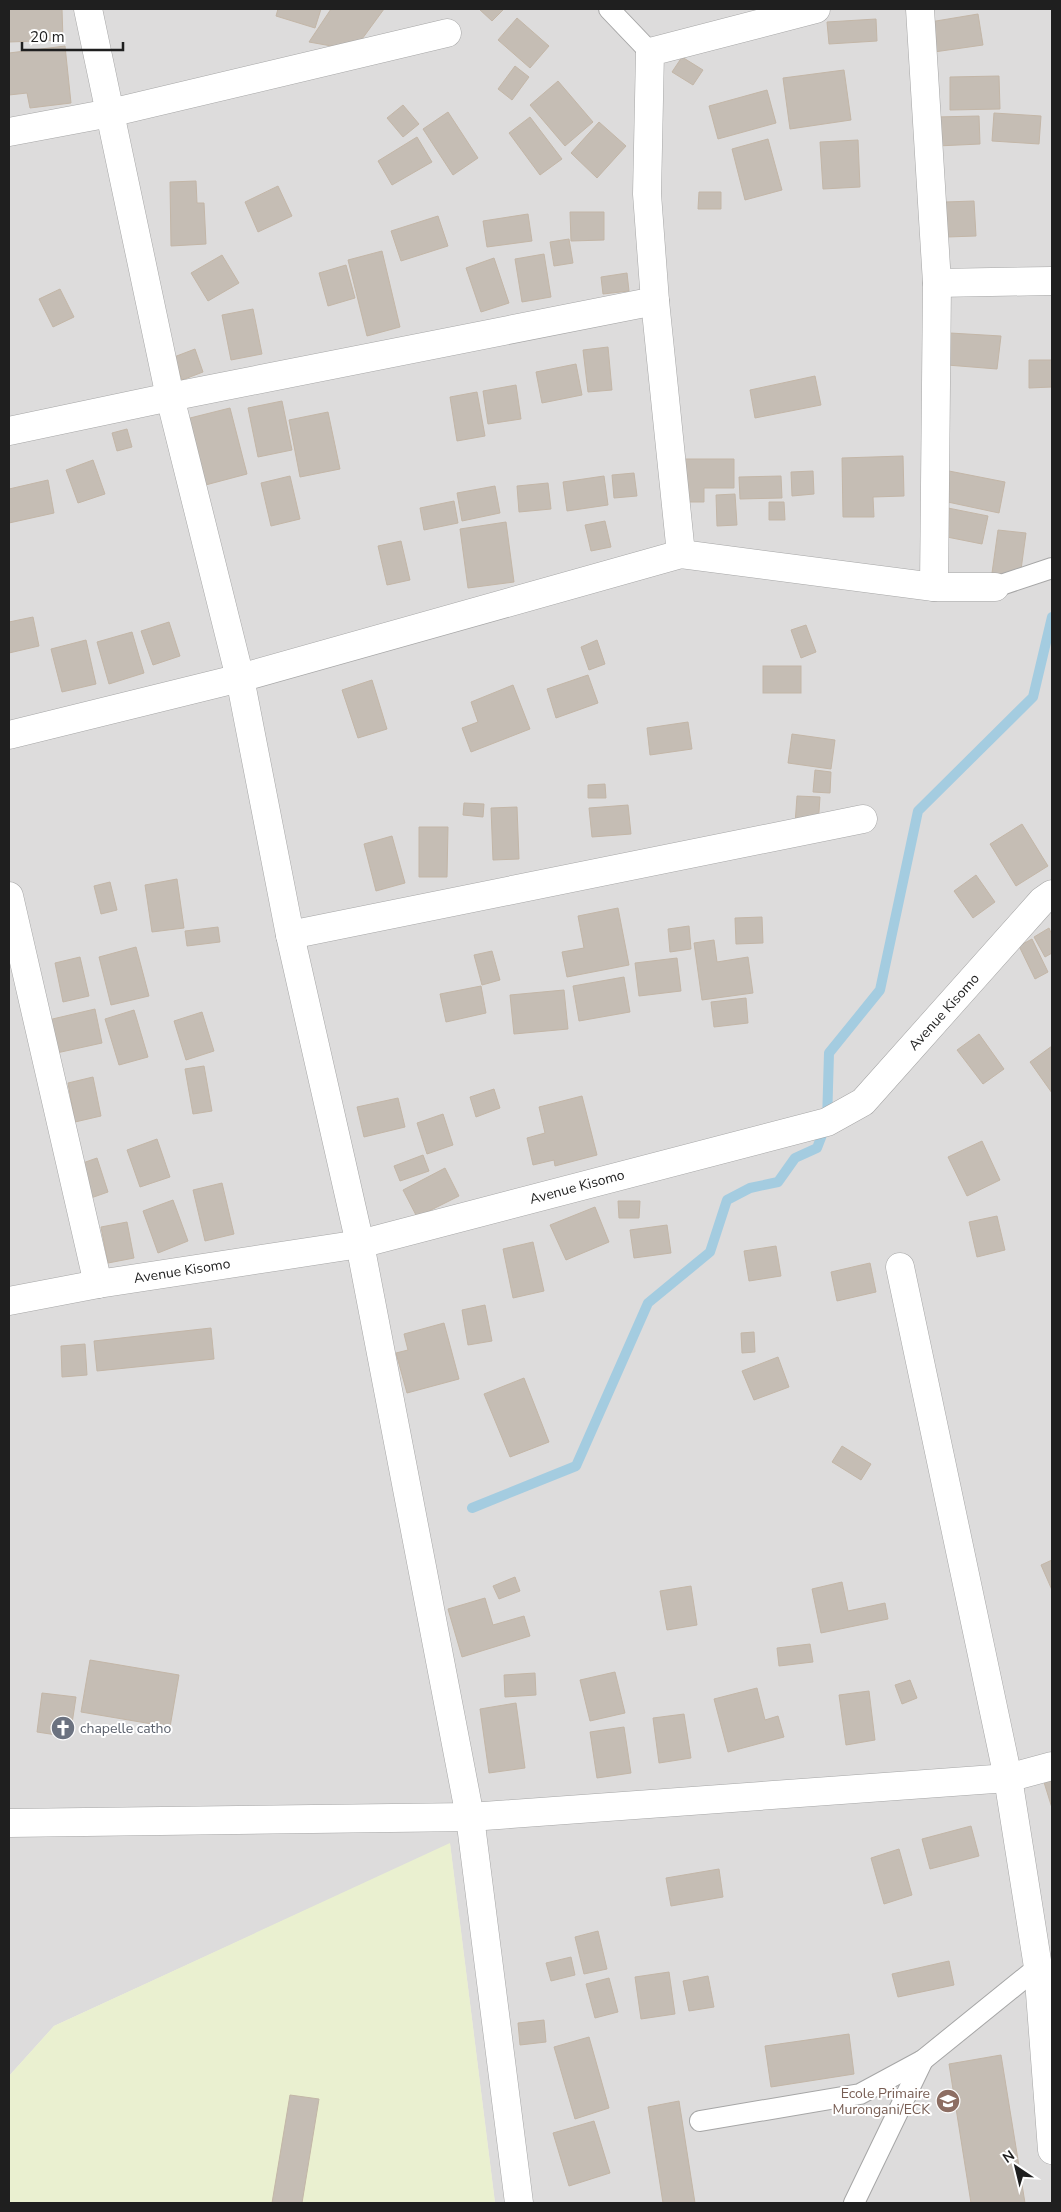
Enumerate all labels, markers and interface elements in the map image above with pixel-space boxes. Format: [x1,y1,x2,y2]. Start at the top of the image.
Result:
scale bar [22,20,124,52]
text: 20 m [30,27,65,47]
street label: Avenue Kisomo [904,969,984,1055]
street label: Avenue Kisomo [527,1165,627,1209]
street label: Avenue Kisomo [132,1254,232,1288]
church icon: chapelle catho [50,1715,76,1741]
place label: chapelle catho [80,1719,171,1738]
place label: Ecole Primaire Murongani/ECK [832,2084,930,2119]
school or university icon: Ecole Primaire Murongani/ECK [935,2088,961,2114]
north arrow [991,2142,1041,2192]
text: N [999,2146,1019,2168]

